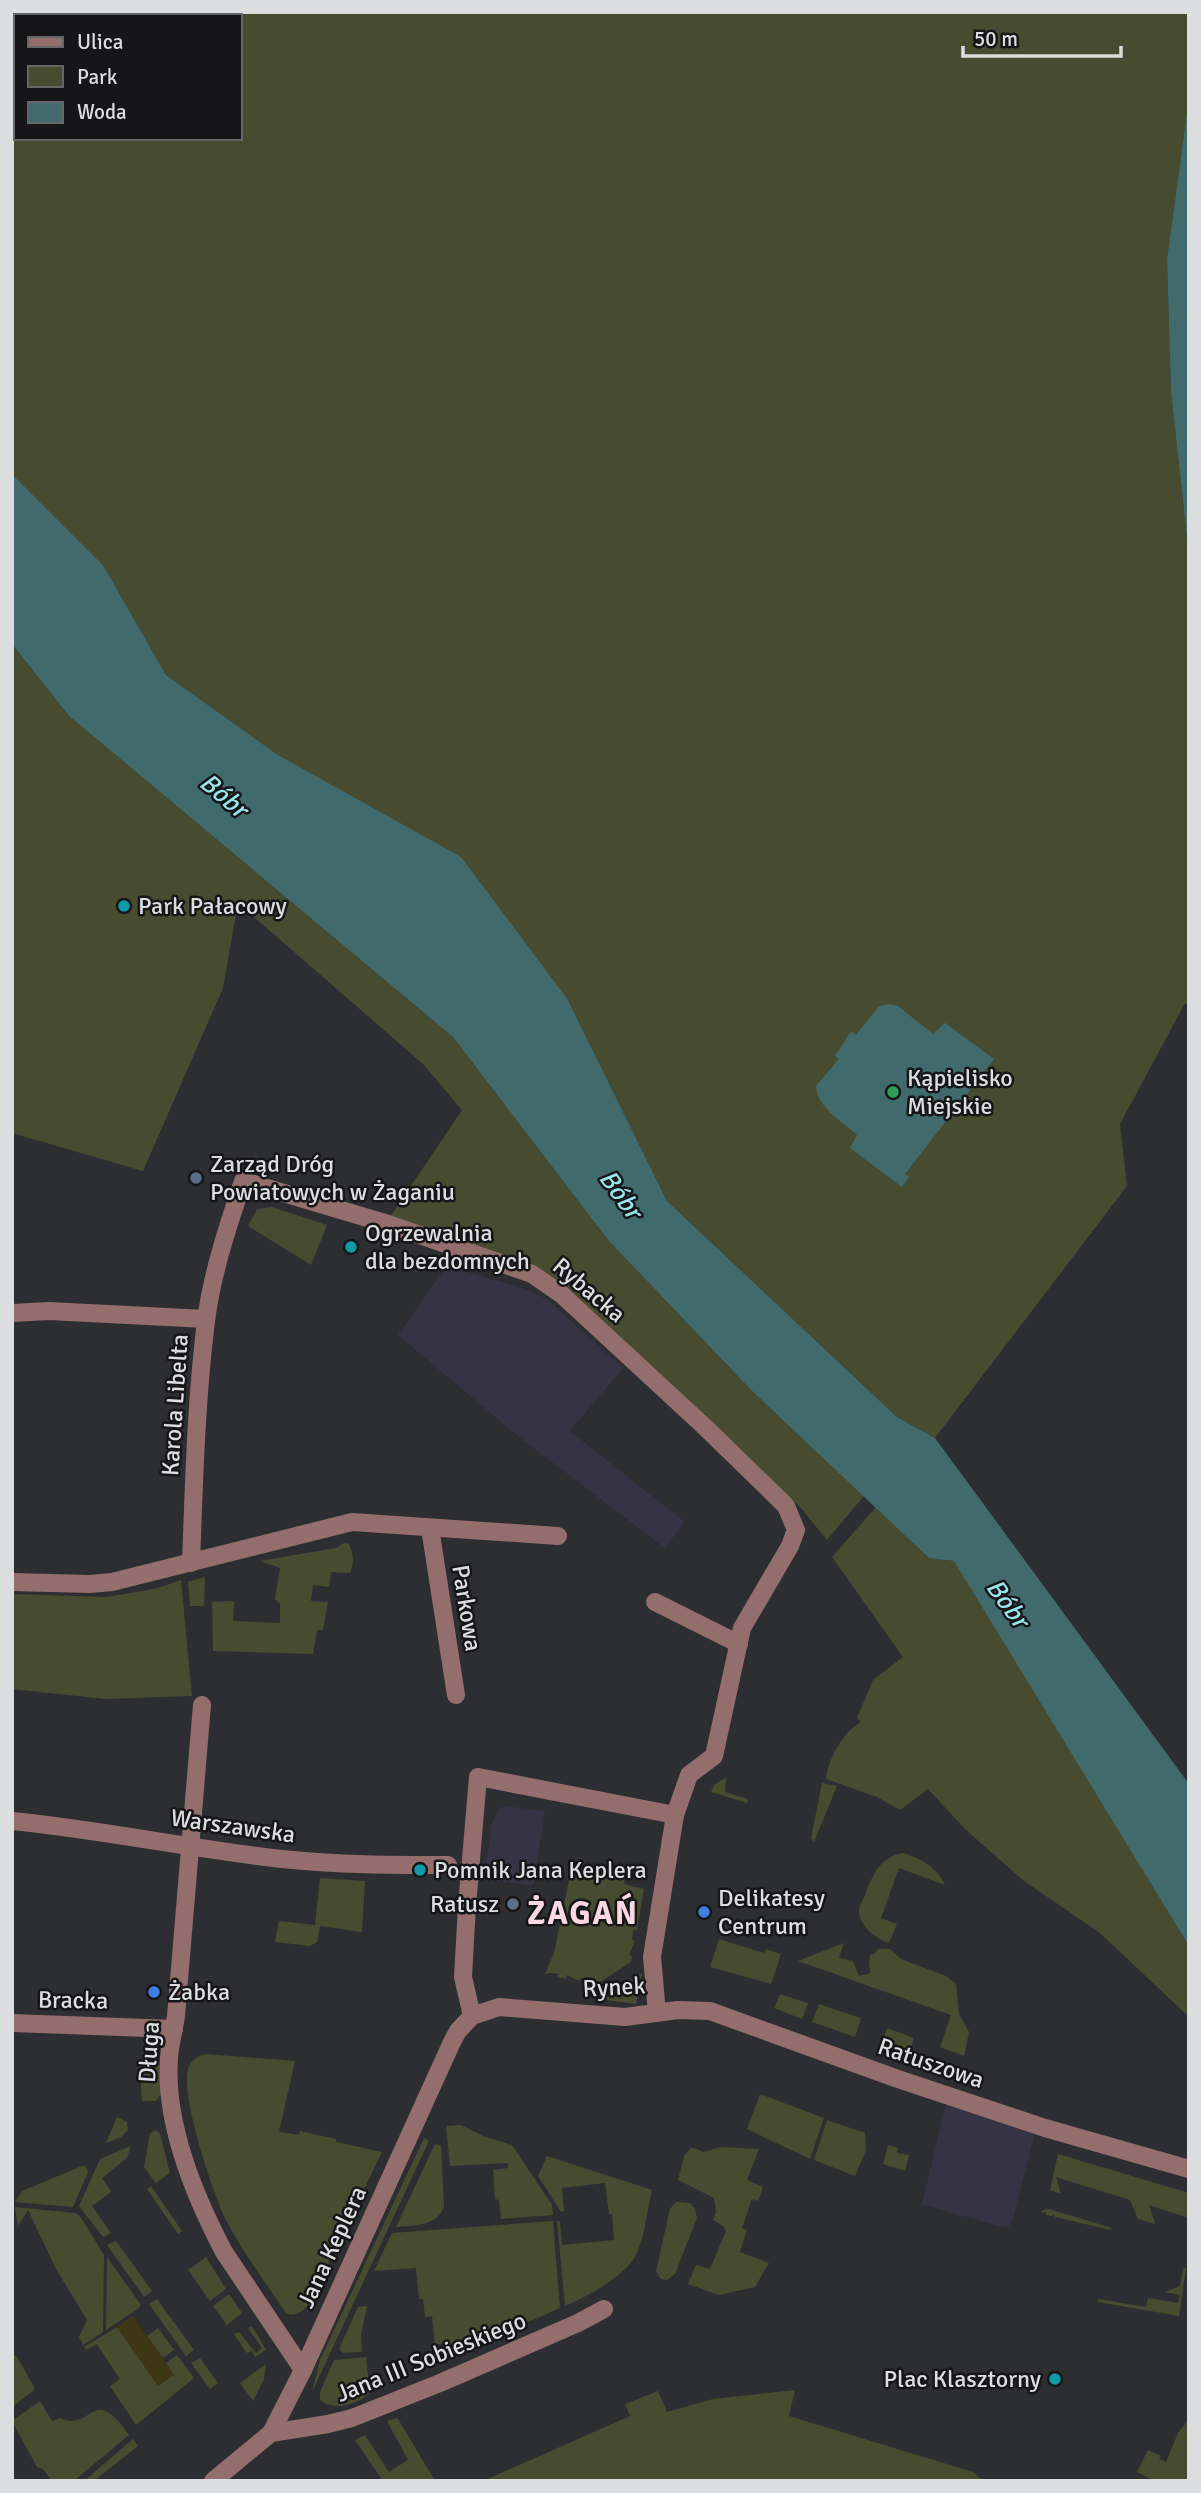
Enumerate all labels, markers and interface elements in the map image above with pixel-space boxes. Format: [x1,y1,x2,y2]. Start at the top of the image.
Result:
legend [14,14,242,140]
scale bar [963,14,1120,58]
text: 50 m [974,26,1018,52]
text: Ulica [77,29,123,55]
text: Park [77,64,118,90]
text: Woda [77,99,127,125]
water label: Bóbr [193,767,256,827]
place label: Park Pałacowy [138,891,287,921]
marker: Park Pałacowy [116,898,132,914]
place label: Kąpielisko Miejskie [907,1063,1013,1121]
marker: Kąpielisko Miejskie [885,1084,901,1100]
place label: Zarząd Dróg Powiatowych w Żaganiu [210,1149,455,1207]
water label: Bóbr [592,1164,651,1228]
marker: Zarząd Dróg Powiatowych w Żaganiu [188,1170,204,1186]
place label: Ogrzewalnia dla bezdomnych [365,1218,530,1276]
marker: Ogrzewalnia dla bezdomnych [343,1239,359,1255]
street label: Rybacka [546,1251,632,1329]
street label: Karola Libelta [155,1333,195,1477]
street label: Parkowa [445,1563,489,1653]
water label: Bóbr [979,1573,1038,1637]
street label: Warszawska [169,1802,297,1850]
place label: Pomnik Jana Keplera [434,1855,647,1885]
marker: Pomnik Jana Keplera [412,1862,428,1878]
place label: Delikatesy Centrum [718,1883,825,1941]
place label: Ratusz [430,1889,499,1919]
district label: ŻAGAŃ [527,1892,639,1933]
marker: Ratusz [505,1896,521,1912]
marker: Delikatesy Centrum [696,1904,712,1920]
street label: Rynek [582,1970,646,2004]
place label: Żabka [168,1977,230,2007]
street label: Bracka [38,1984,108,2016]
marker: Żabka [146,1984,162,2000]
street label: Długa [132,2020,166,2084]
street label: Ratuszowa [874,2031,988,2095]
street label: Jana Keplera [291,2181,373,2313]
street label: Jana III Sobieskiego [332,2305,530,2409]
place label: Plac Klasztorny [883,2364,1041,2394]
marker: Plac Klasztorny [1047,2371,1063,2387]

